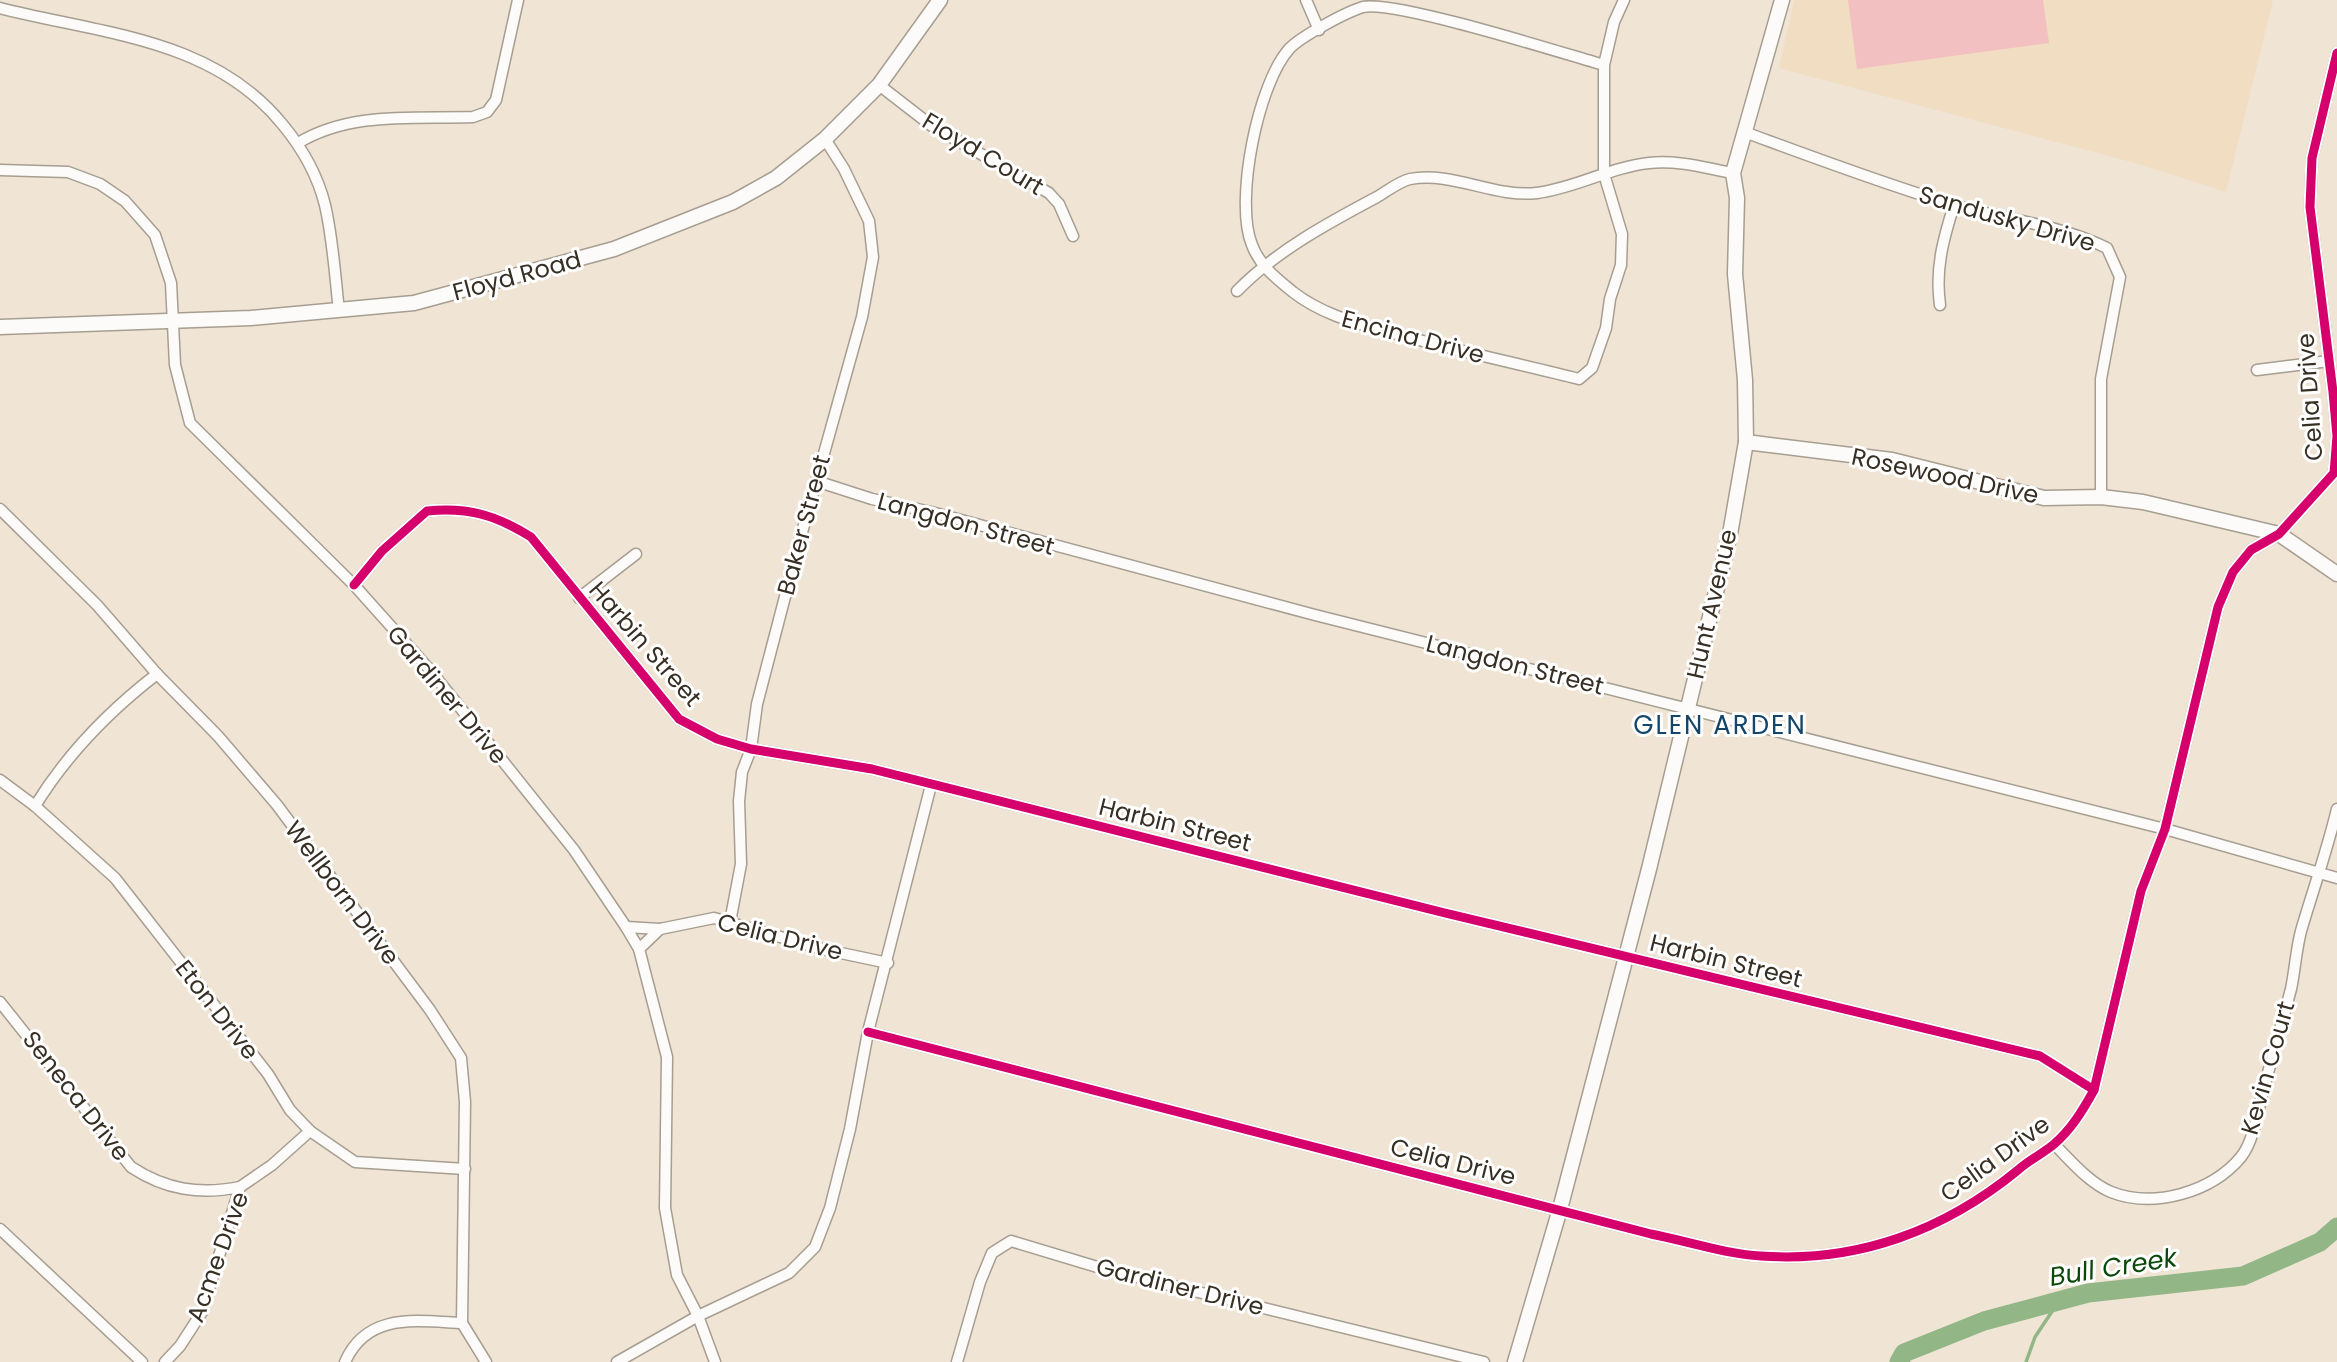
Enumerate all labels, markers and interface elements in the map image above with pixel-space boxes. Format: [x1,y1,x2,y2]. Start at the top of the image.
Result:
street label: Floyd Court [916,104,1050,203]
street label: Sandusky Drive [1915,178,2099,259]
street label: Floyd Road [449,243,585,309]
street label: Encina Drive [1338,302,1488,371]
street label: Celia Drive [2289,332,2330,462]
street label: Rosewood Drive [1848,440,2042,511]
street label: Baker Street [769,451,838,599]
street label: Langdon Street [874,484,1058,563]
street label: Hunt Avenue [1678,526,1745,682]
street label: Harbin Street [582,574,709,713]
street label: Gardiner Drive [380,618,515,771]
street label: Langdon Street [1423,627,1607,703]
district label: GLEN ARDEN [1633,707,1807,743]
street label: Harbin Street [1095,790,1255,859]
street label: Wellborn Drive [277,814,408,972]
street label: Celia Drive [714,905,846,968]
street label: Harbin Street [1646,926,1806,995]
street label: Eton Drive [168,953,267,1066]
street label: Kevin Court [2233,997,2302,1138]
street label: Seneca Drive [15,1024,138,1168]
street label: Celia Drive [1933,1108,2056,1210]
street label: Celia Drive [1387,1130,1519,1193]
street label: Acme Drive [179,1187,256,1327]
water label: Bull Creek [2047,1239,2181,1295]
street label: Gardiner Drive [1093,1250,1267,1323]

